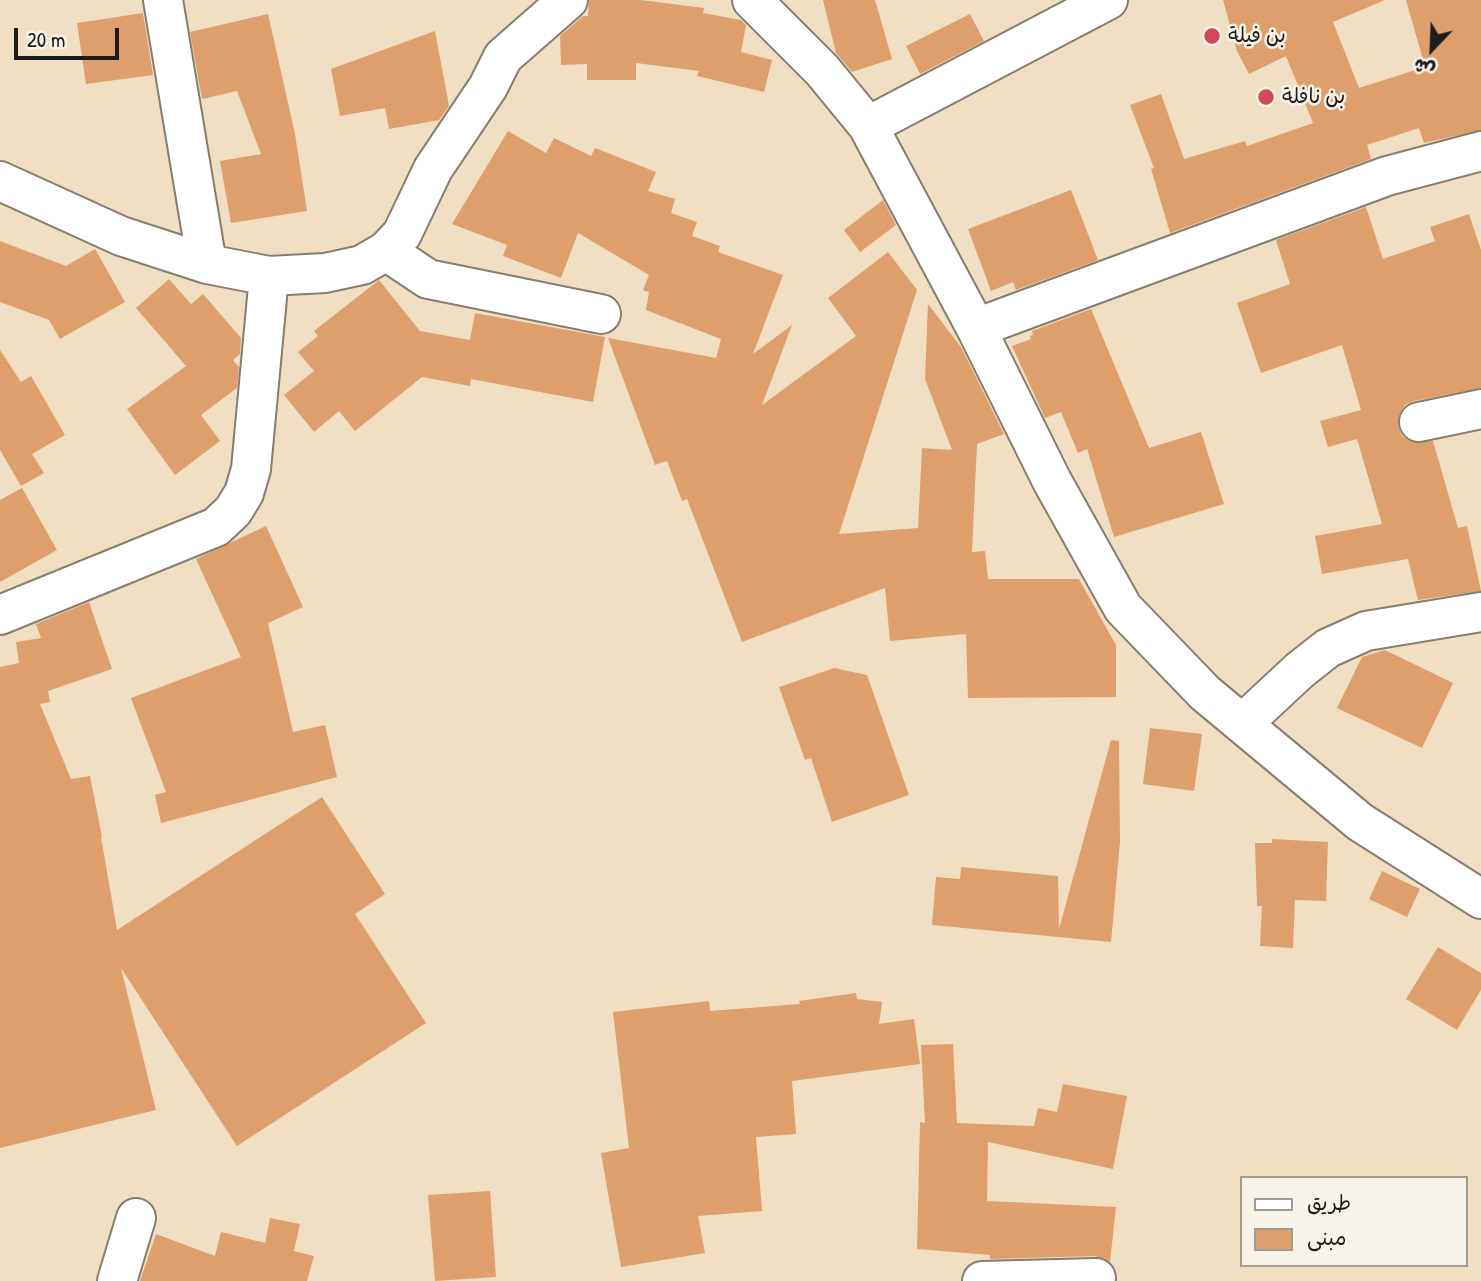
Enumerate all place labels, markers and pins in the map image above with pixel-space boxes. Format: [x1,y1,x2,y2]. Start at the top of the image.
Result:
place label: بن فيلة [1228,23,1286,49]
marker: بن فيلة [1202,26,1222,46]
place label: بن نافلة [1282,84,1345,110]
marker: بن نافلة [1256,87,1276,107]

